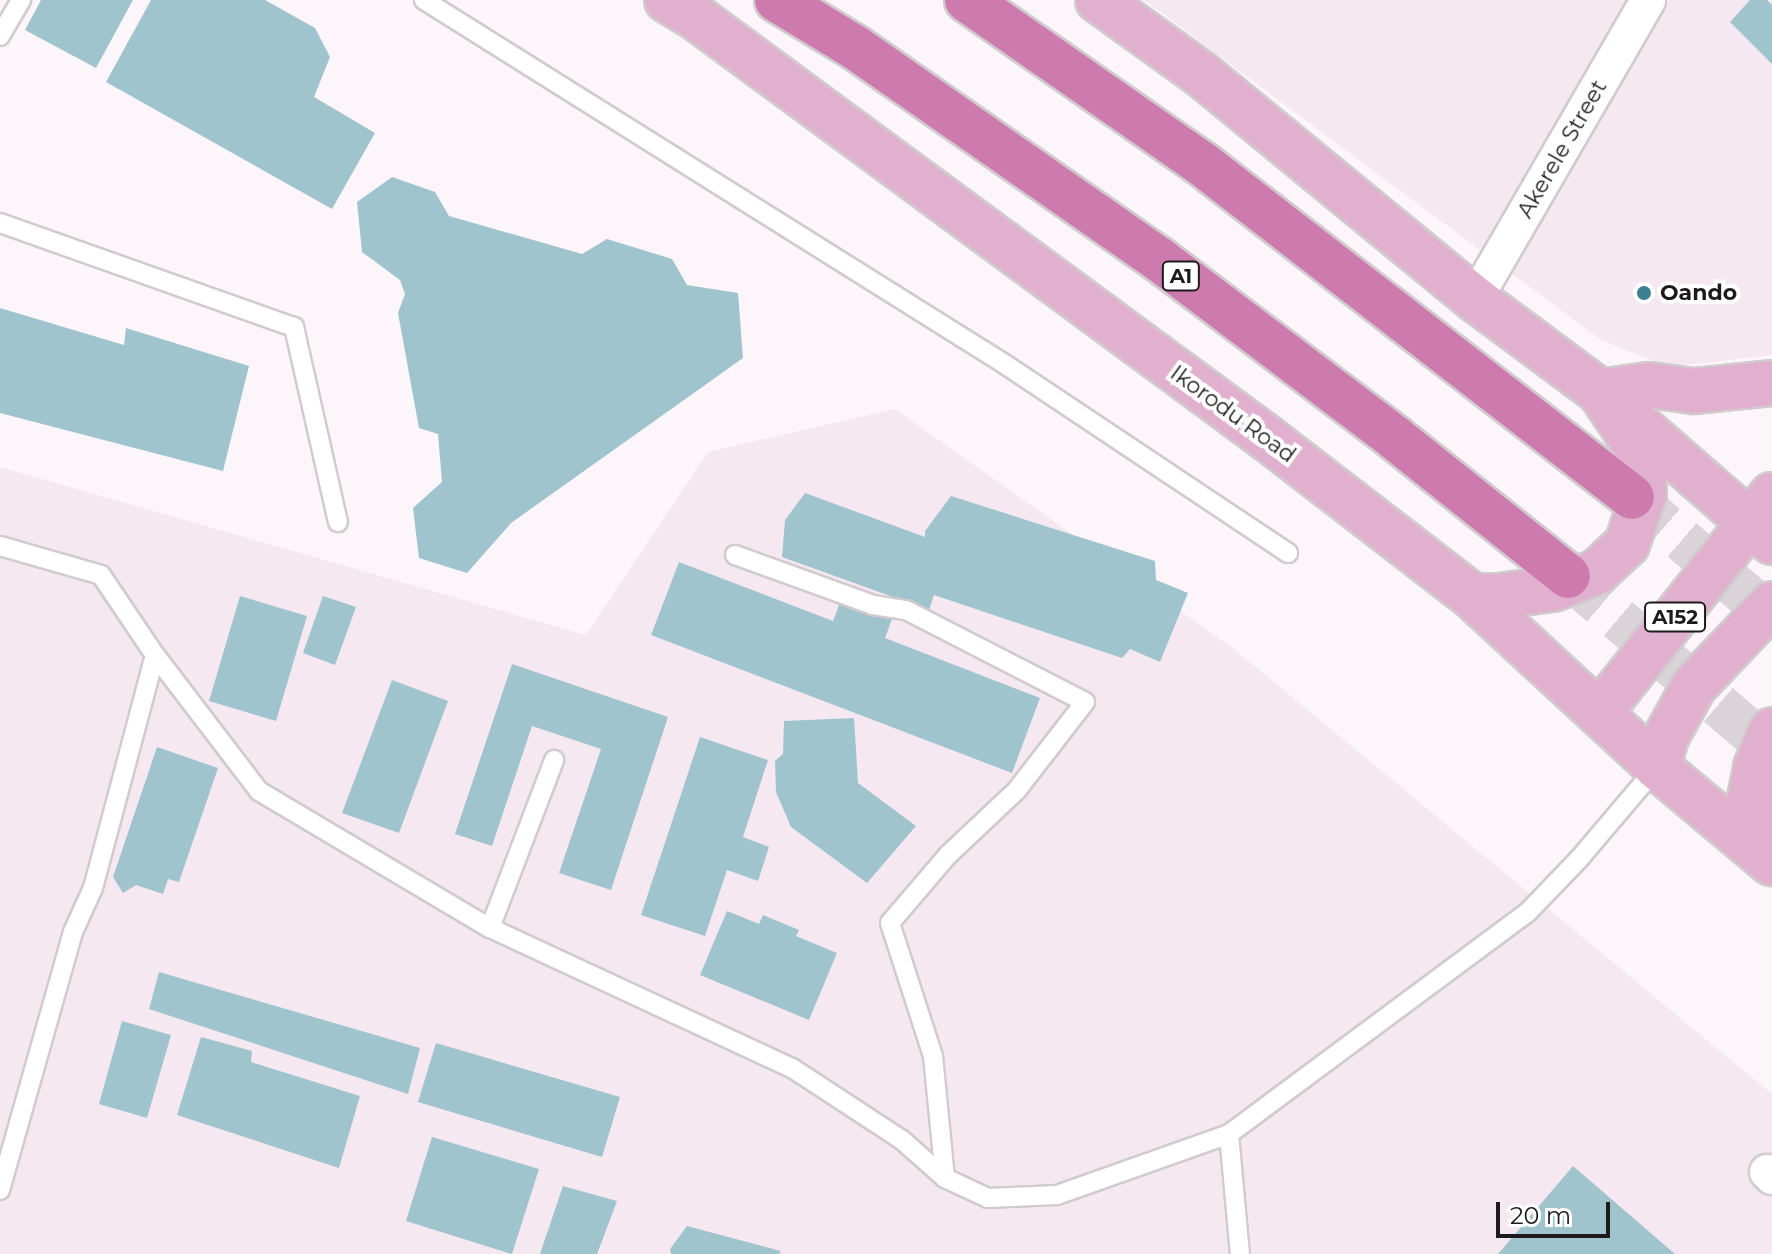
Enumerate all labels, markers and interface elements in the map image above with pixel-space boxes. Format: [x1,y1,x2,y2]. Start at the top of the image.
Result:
street label: Akerele Street [1512,75,1612,223]
road number: A1 [1161,260,1201,292]
place label: Oando [1660,280,1737,306]
marker: Oando [1635,284,1653,302]
street label: Ikorodu Road [1165,360,1301,468]
road number: A152 [1643,601,1707,633]
scale bar [1500,1186,1614,1236]
text: 20 m [1510,1201,1571,1230]

